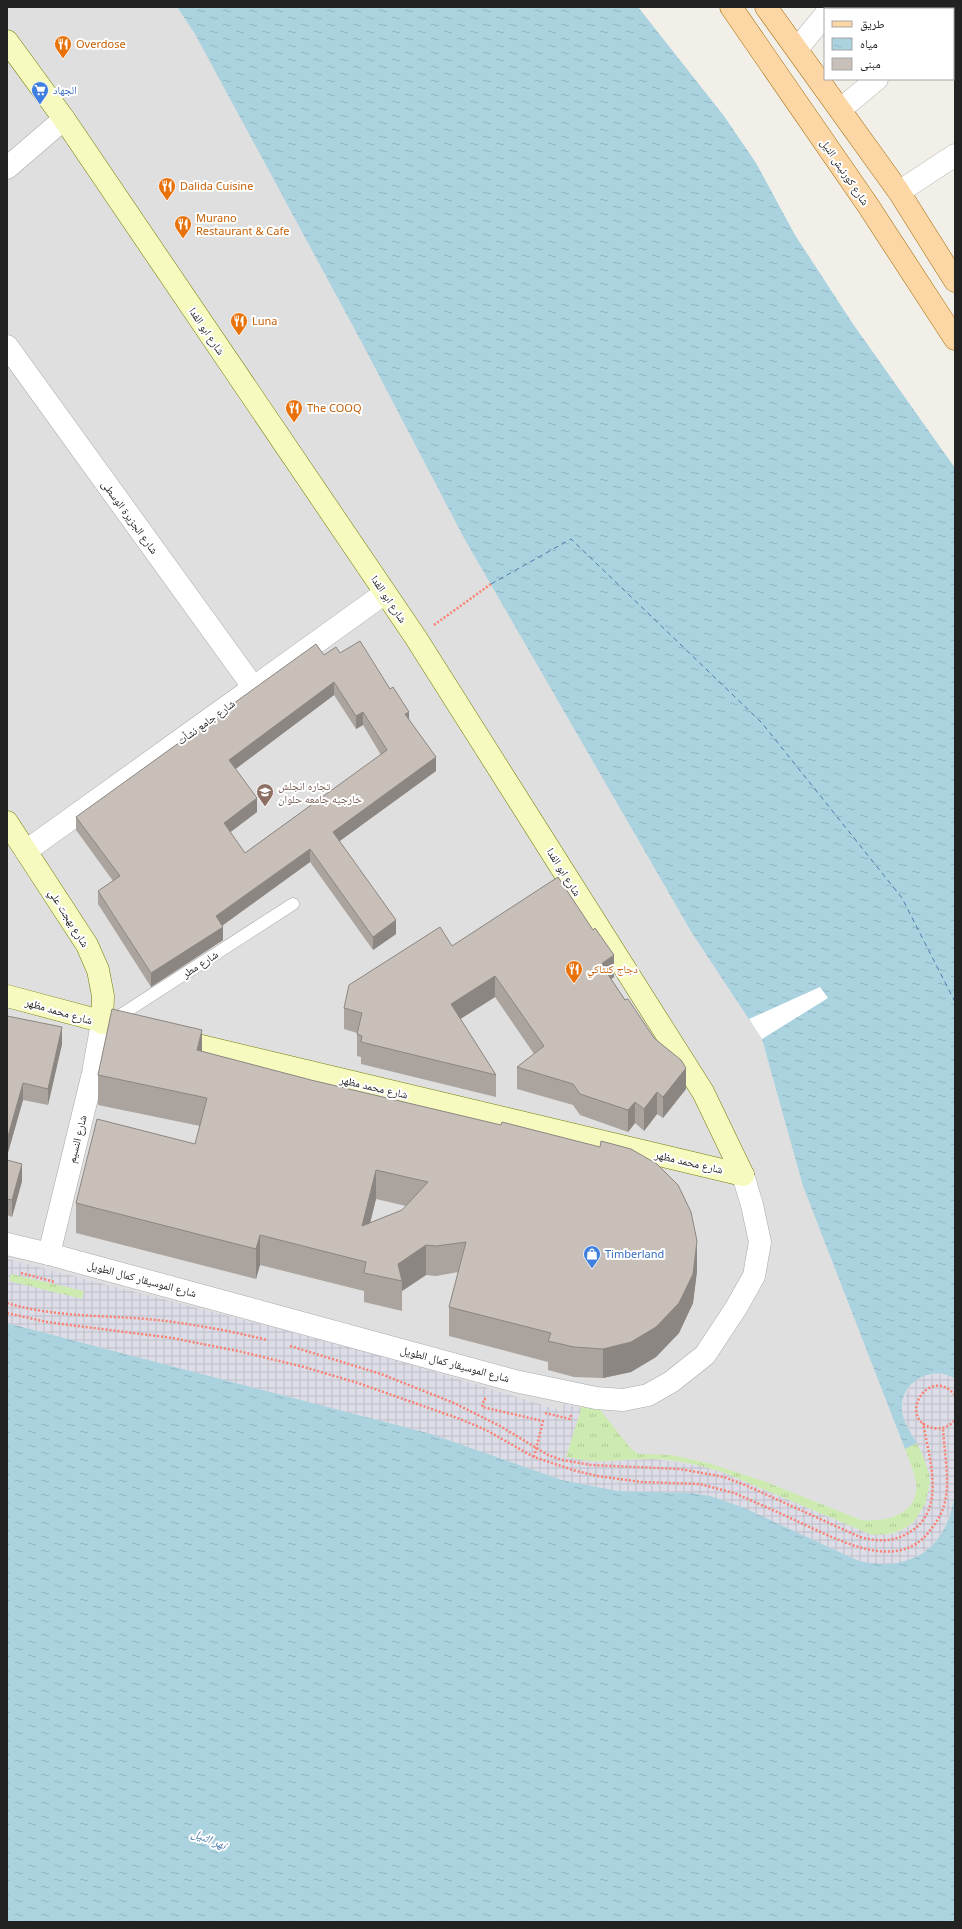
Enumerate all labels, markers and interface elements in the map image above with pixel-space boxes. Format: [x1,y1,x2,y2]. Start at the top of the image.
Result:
legend [824,8,954,80]
text: طريق [860,15,885,32]
restaurant icon: Overdose [53,34,73,59]
text: مياه [860,35,878,52]
place label: Overdose [76,36,126,51]
text: مبنى [860,55,881,72]
supermarket icon: الجهاد [30,80,50,105]
place label: الجهاد [53,82,77,97]
street label: شارع كورنيش النيل [818,135,873,208]
restaurant icon: Dalida Cuisine [157,176,177,201]
place label: Dalida Cuisine [180,178,253,193]
place label: Murano Restaurant & Cafe [196,210,289,238]
restaurant icon: Murano Restaurant & Cafe [173,214,193,239]
street label: شارع ابو الفدا [186,304,229,357]
restaurant icon: Luna [229,311,249,336]
place label: Luna [252,313,278,328]
restaurant icon: The COOQ [284,398,304,423]
place label: The COOQ [307,400,361,415]
street label: شارع الجزيرة الوسطى [99,477,162,557]
street label: شارع ابو الفدا [368,572,411,625]
street label: شارع جامع نشأت [174,695,238,748]
place label: تجاره انجلش خارجيه جامعه حلوان [278,778,362,806]
school or university icon: تجاره انجلش خارجيه جامعه حلوان [255,782,275,807]
street label: شارع ابو الفدا [544,845,585,899]
street label: شارع بهجت علي [44,886,93,951]
street label: شارع مطر [178,946,221,981]
restaurant icon: دجاج كنتاكي [564,959,584,984]
place label: دجاج كنتاكي [587,961,638,978]
street label: شارع محمد مظهر [23,993,95,1027]
street label: شارع محمد مظهر [338,1071,410,1102]
street label: شارع النسيم [63,1113,91,1165]
street label: شارع محمد مظهر [653,1146,725,1177]
shop icon: Timberland [582,1244,602,1269]
place label: Timberland [605,1246,664,1261]
street label: شارع الموسيقار كمال الطويل [86,1257,198,1300]
street label: شارع الموسيقار كمال الطويل [399,1342,511,1385]
water label: نهر النيل [189,1824,231,1854]

